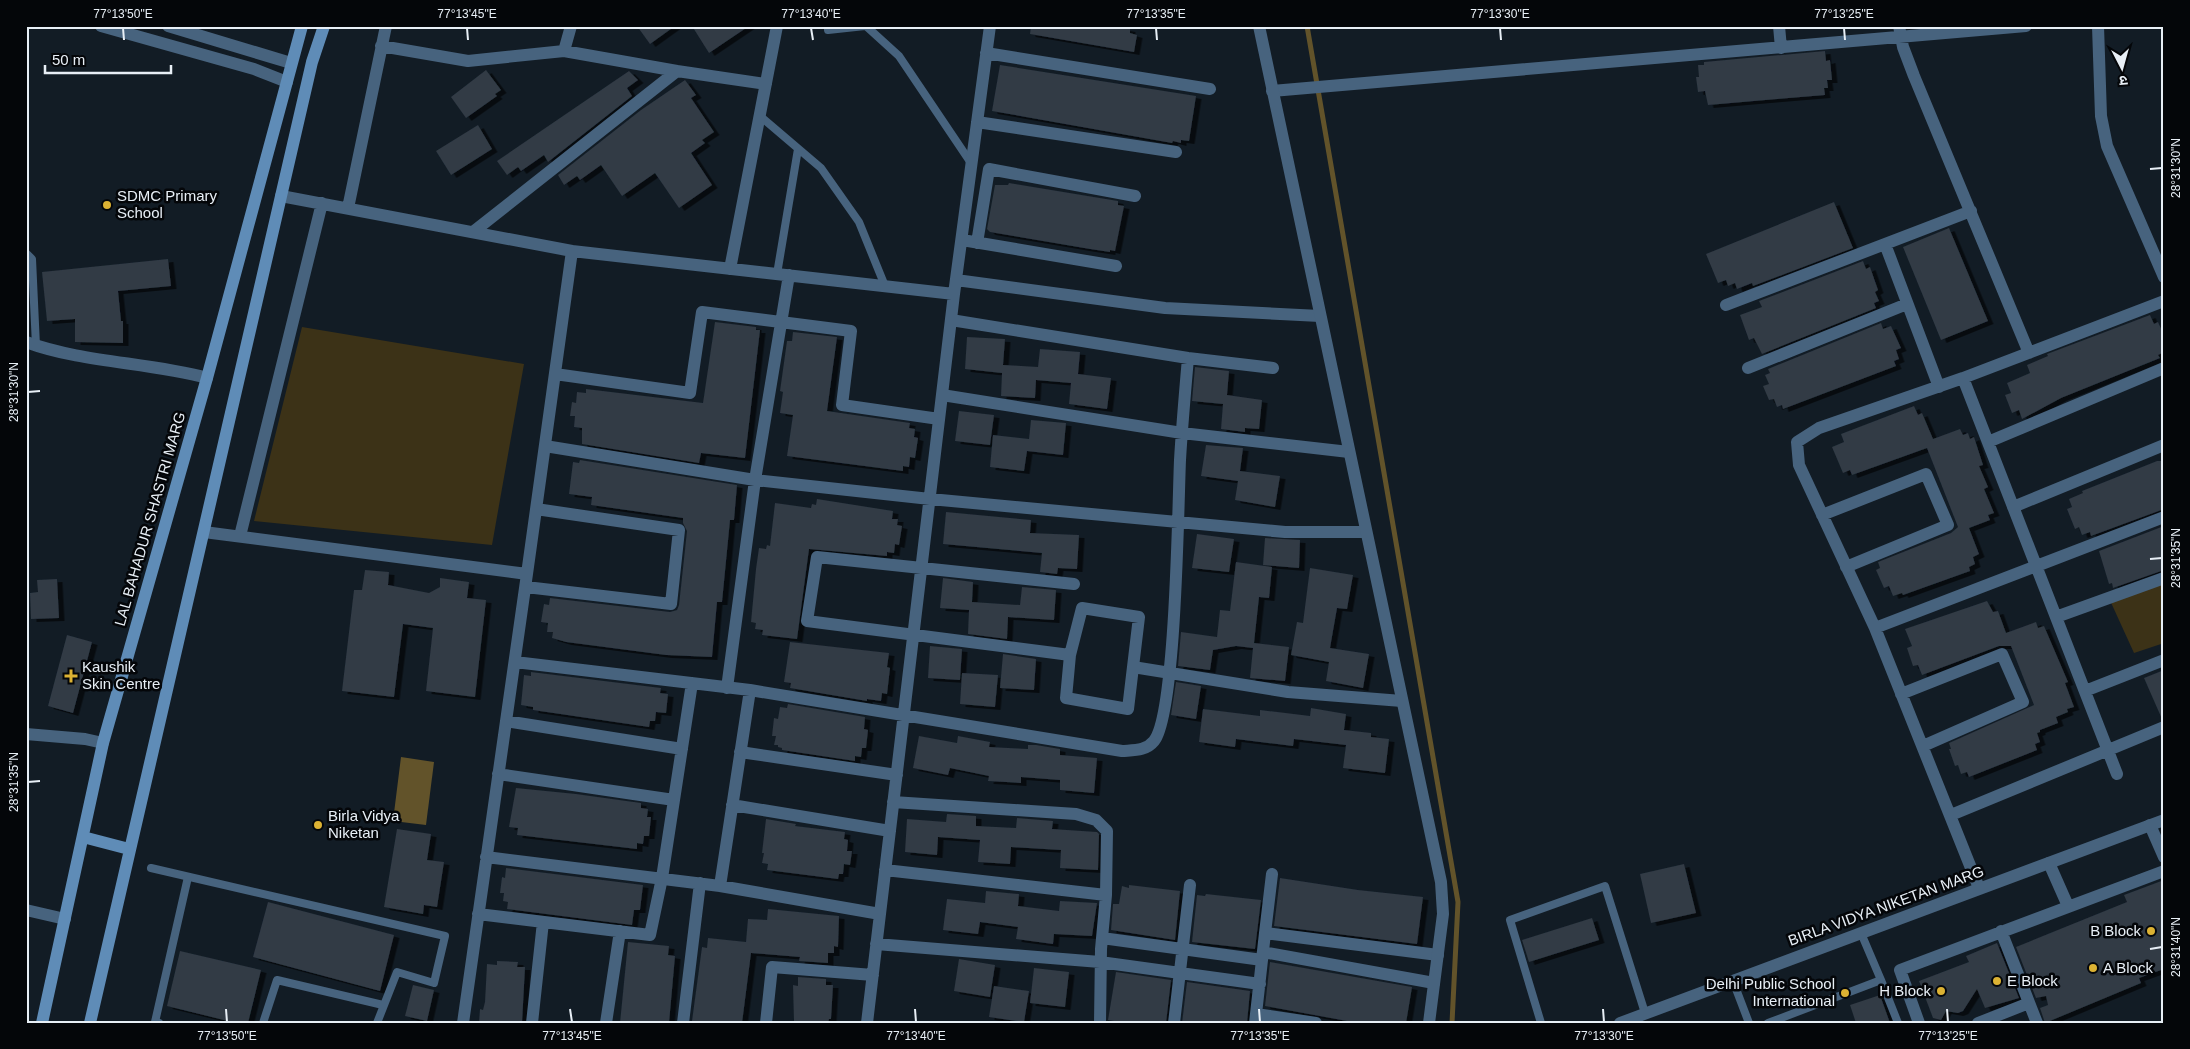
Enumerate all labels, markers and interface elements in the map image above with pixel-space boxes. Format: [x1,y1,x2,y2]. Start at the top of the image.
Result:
text: 77°13'50"E [93,7,153,21]
text: 77°13'45"E [437,7,497,21]
text: 77°13'40"E [781,7,841,21]
text: 77°13'35"E [1126,7,1186,21]
text: 77°13'30"E [1470,7,1530,21]
text: 77°13'25"E [1814,7,1874,21]
scale bar [45,42,171,74]
north arrow [2098,42,2148,92]
text: 50 m [52,51,85,68]
text: उ [2118,73,2128,89]
text: 28°31'30"N [2169,138,2183,198]
place label: SDMC Primary School [117,187,217,221]
marker: SDMC Primary School [101,199,113,211]
text: 28°31'30"N [7,362,21,422]
street label: LAL BAHADUR SHASTRI MARG [111,410,188,628]
text: 28°31'35"N [2169,528,2183,588]
place label: Kaushik Skin Centre [82,658,160,692]
marker: Kaushik Skin Centre [64,669,78,683]
text: 28°31'35"N [7,752,21,812]
place label: Birla Vidya Niketan [328,807,400,841]
marker: Birla Vidya Niketan [312,819,324,831]
street label: BIRLA VIDYA NIKETAN MARG [1786,862,1986,949]
text: 28°31'40"N [2169,917,2183,977]
place label: B Block [2090,922,2141,939]
marker: B Block [2145,925,2157,937]
place label: A Block [2103,959,2154,976]
marker: A Block [2087,962,2099,974]
place label: E Block [2007,972,2058,989]
place label: Delhi Public School International [1706,975,1835,1009]
marker: E Block [1991,975,2003,987]
place label: H Block [1879,982,1931,999]
marker: H Block [1935,985,1947,997]
marker: Delhi Public School International [1839,987,1851,999]
text: 77°13'50"E [197,1029,257,1043]
text: 77°13'45"E [542,1029,602,1043]
text: 77°13'40"E [886,1029,946,1043]
text: 77°13'35"E [1230,1029,1290,1043]
text: 77°13'30"E [1574,1029,1634,1043]
text: 77°13'25"E [1918,1029,1978,1043]

